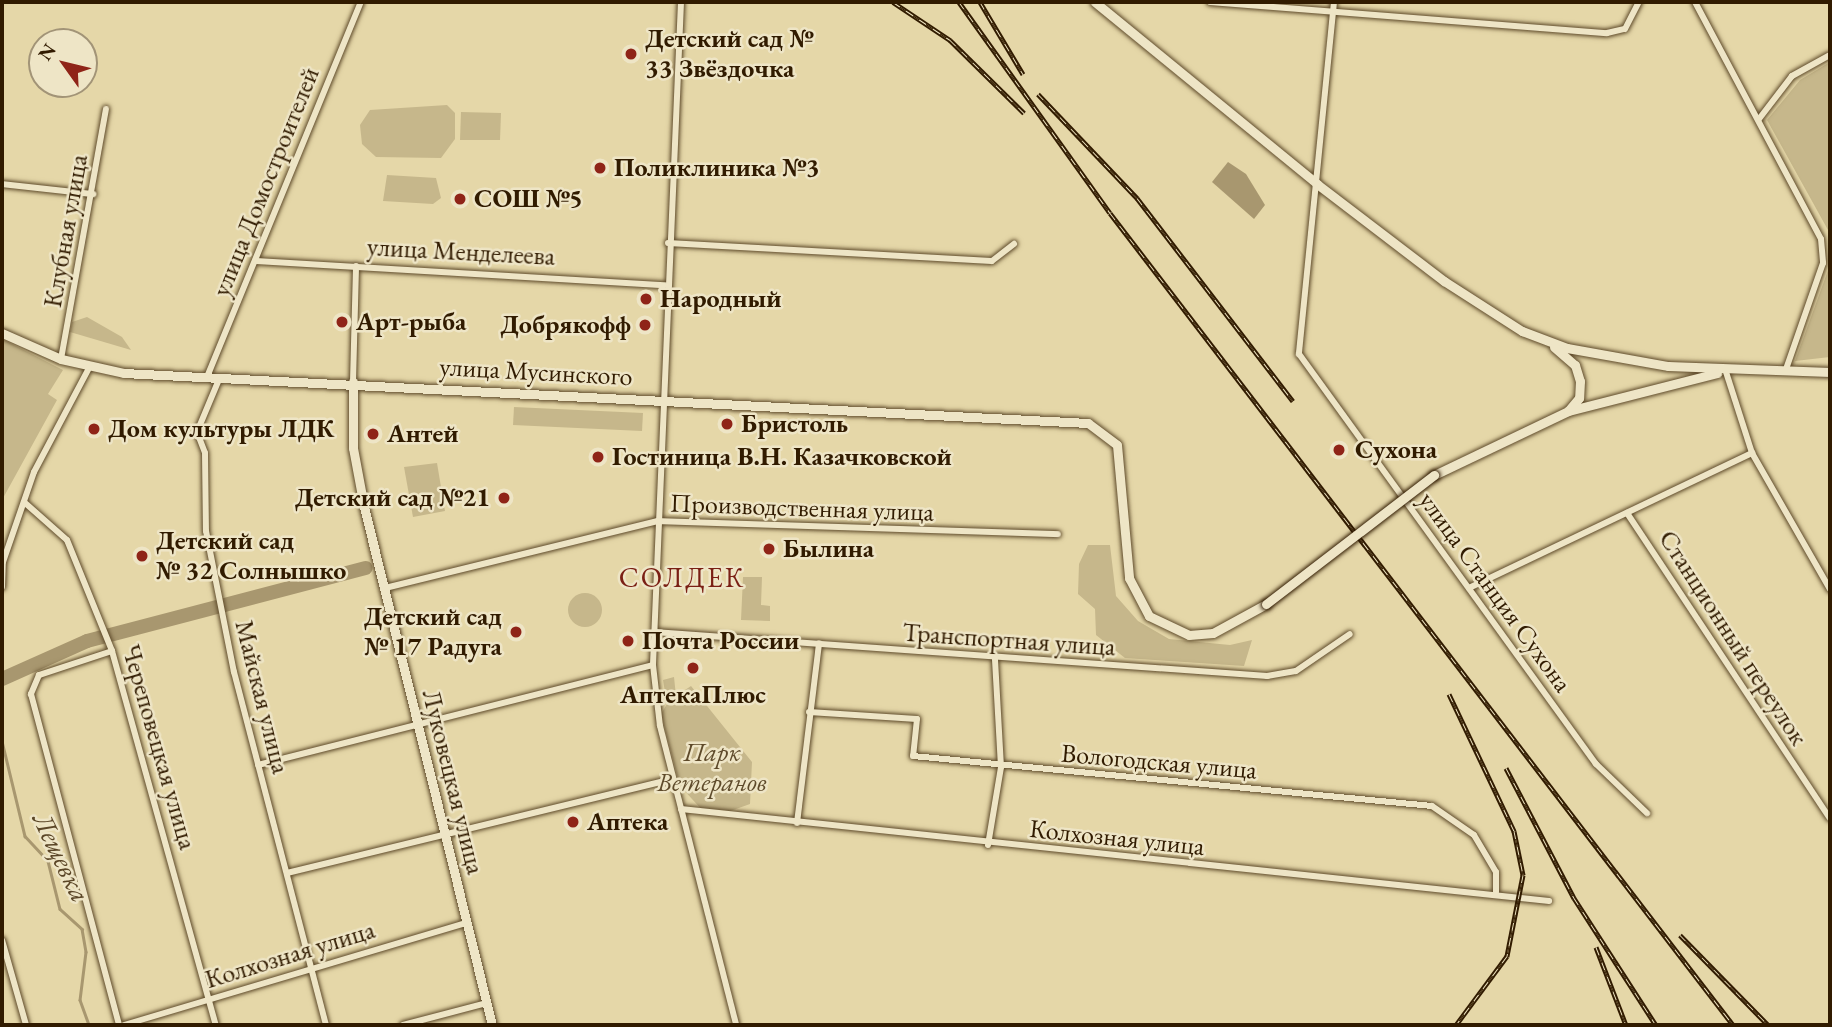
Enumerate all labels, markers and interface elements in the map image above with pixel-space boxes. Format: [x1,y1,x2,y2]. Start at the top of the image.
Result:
place label: Детский сад № 33 Звёздочка [645,23,813,84]
north arrow [28,28,98,98]
text: N [32,39,61,65]
marker: Детский сад № 33 Звёздочка [623,46,639,62]
street label: улица Домостроителей [206,63,326,301]
street label: Клубная улица [37,152,95,310]
place label: Поликлиника №3 [614,152,820,184]
marker: Поликлиника №3 [592,160,608,176]
place label: СОШ №5 [474,183,583,215]
marker: СОШ №5 [452,191,468,207]
street label: улица Менделеева [366,231,556,273]
place label: Народный [660,283,782,315]
marker: Народный [638,291,654,307]
place label: Арт-рыба [356,306,466,338]
place label: Добрякофф [500,309,631,341]
marker: Арт-рыба [334,314,350,330]
marker: Добрякофф [637,317,653,333]
street label: улица Мусинского [439,351,633,393]
place label: Бристоль [741,408,848,440]
place label: Дом культуры ЛДК [108,413,334,445]
marker: Бристоль [719,416,735,432]
place label: Антей [387,418,459,450]
marker: Дом культуры ЛДК [86,421,102,437]
marker: Антей [365,426,381,442]
place label: Сухона [1355,434,1437,466]
marker: Сухона [1329,440,1349,460]
place label: Гостиница В.Н. Казачковской [612,441,952,473]
marker: Гостиница В.Н. Казачковской [590,449,606,465]
place label: Детский сад №21 [295,482,490,514]
street label: улица Станция Сухона [1412,486,1578,698]
street label: Производственная улица [670,488,934,528]
marker: Детский сад №21 [496,490,512,506]
place label: Детский сад № 32 Солнышко [156,525,346,586]
street label: Станционный переулок [1652,525,1814,751]
place label: Былина [783,533,874,565]
marker: Былина [761,541,777,557]
marker: Детский сад № 32 Солнышко [134,548,150,564]
district label: СОЛДЕК [620,560,744,594]
place label: Детский сад № 17 Радуга [364,601,502,662]
street label: Майская улица [228,617,296,777]
street label: Транспортная улица [901,617,1117,663]
marker: Детский сад № 17 Радуга [508,624,524,640]
place label: Почта России [642,625,799,657]
marker: Почта России [620,633,636,649]
street label: Череповецкая улица [115,641,203,853]
marker: АптекаПлюс [685,660,701,676]
place label: АптекаПлюс [620,679,766,711]
street label: Луковецкая улица [415,686,491,878]
park label: Парк Ветеранов [657,737,767,798]
street label: Вологодская улица [1060,738,1258,786]
place label: Аптека [587,806,668,838]
water label: Лещевка [26,807,98,907]
street label: Колхозная улица [1028,813,1206,863]
marker: Аптека [565,814,581,830]
street label: Колхозная улица [201,914,379,996]

